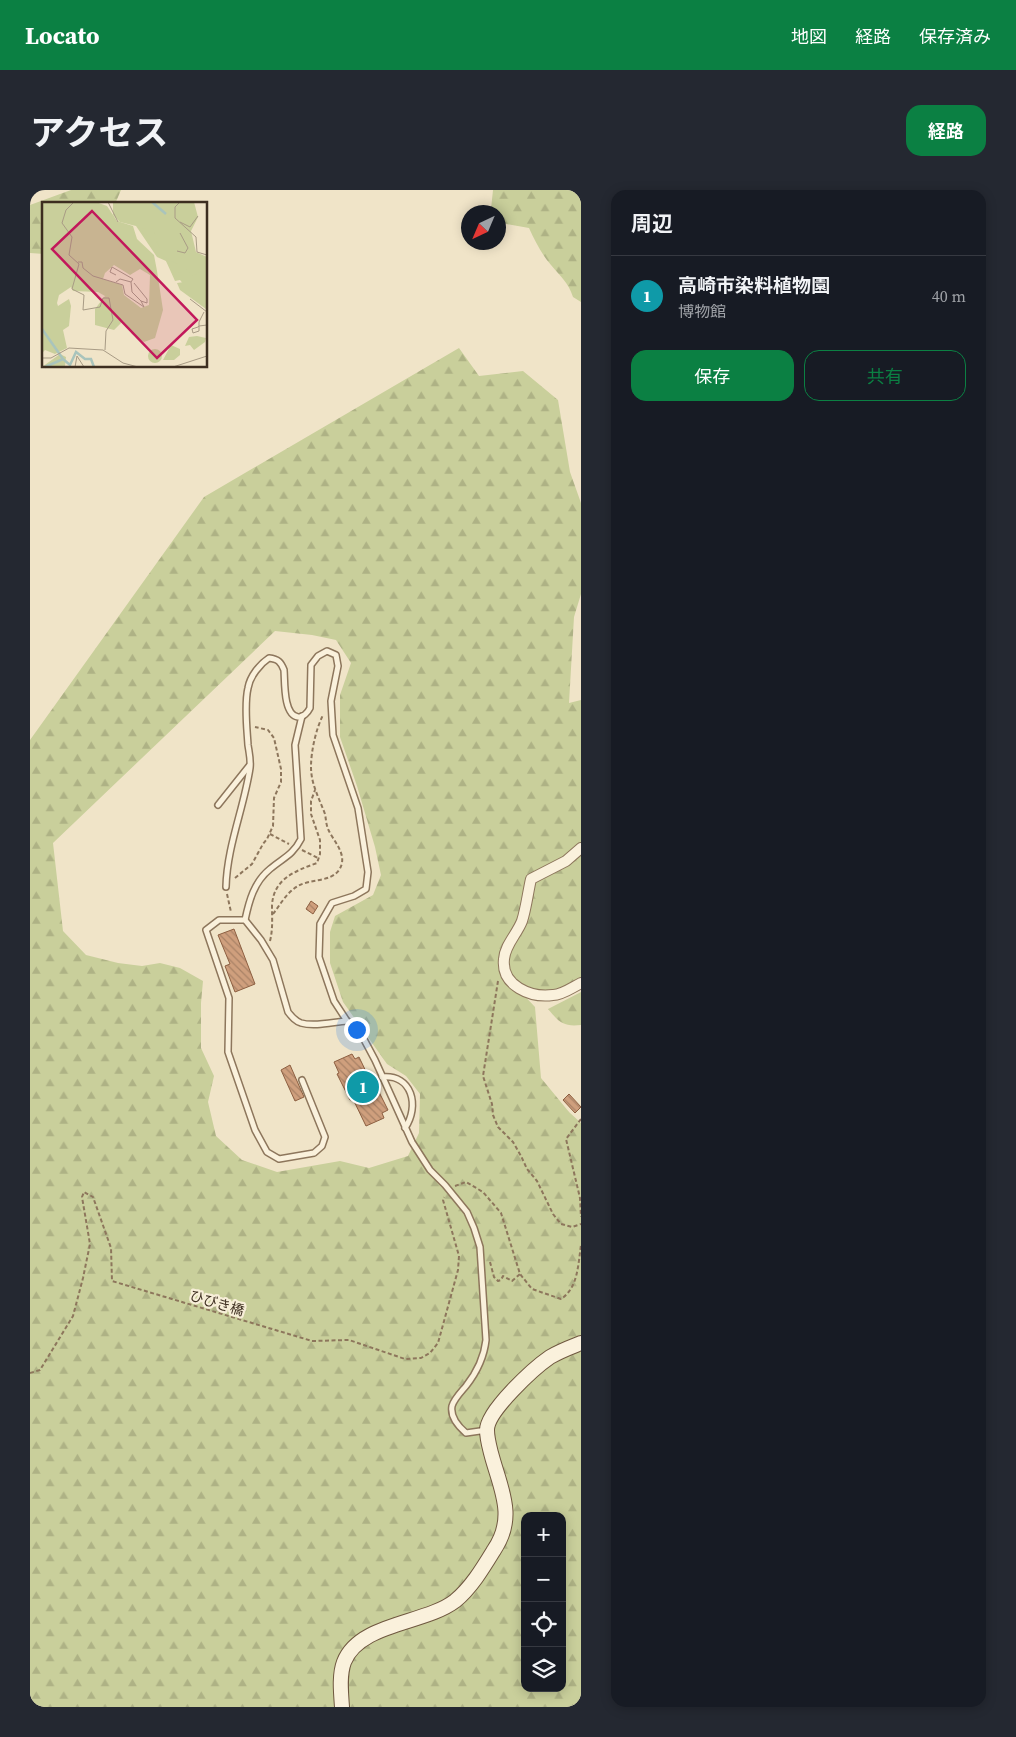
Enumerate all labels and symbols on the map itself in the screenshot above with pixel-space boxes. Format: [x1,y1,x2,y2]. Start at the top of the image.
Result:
inset map [42,202,208,368]
north arrow [461,205,506,250]
your location [344,1017,370,1043]
pin: 1 [347,1068,379,1106]
street label: ひびき橋 [187,1285,247,1321]

